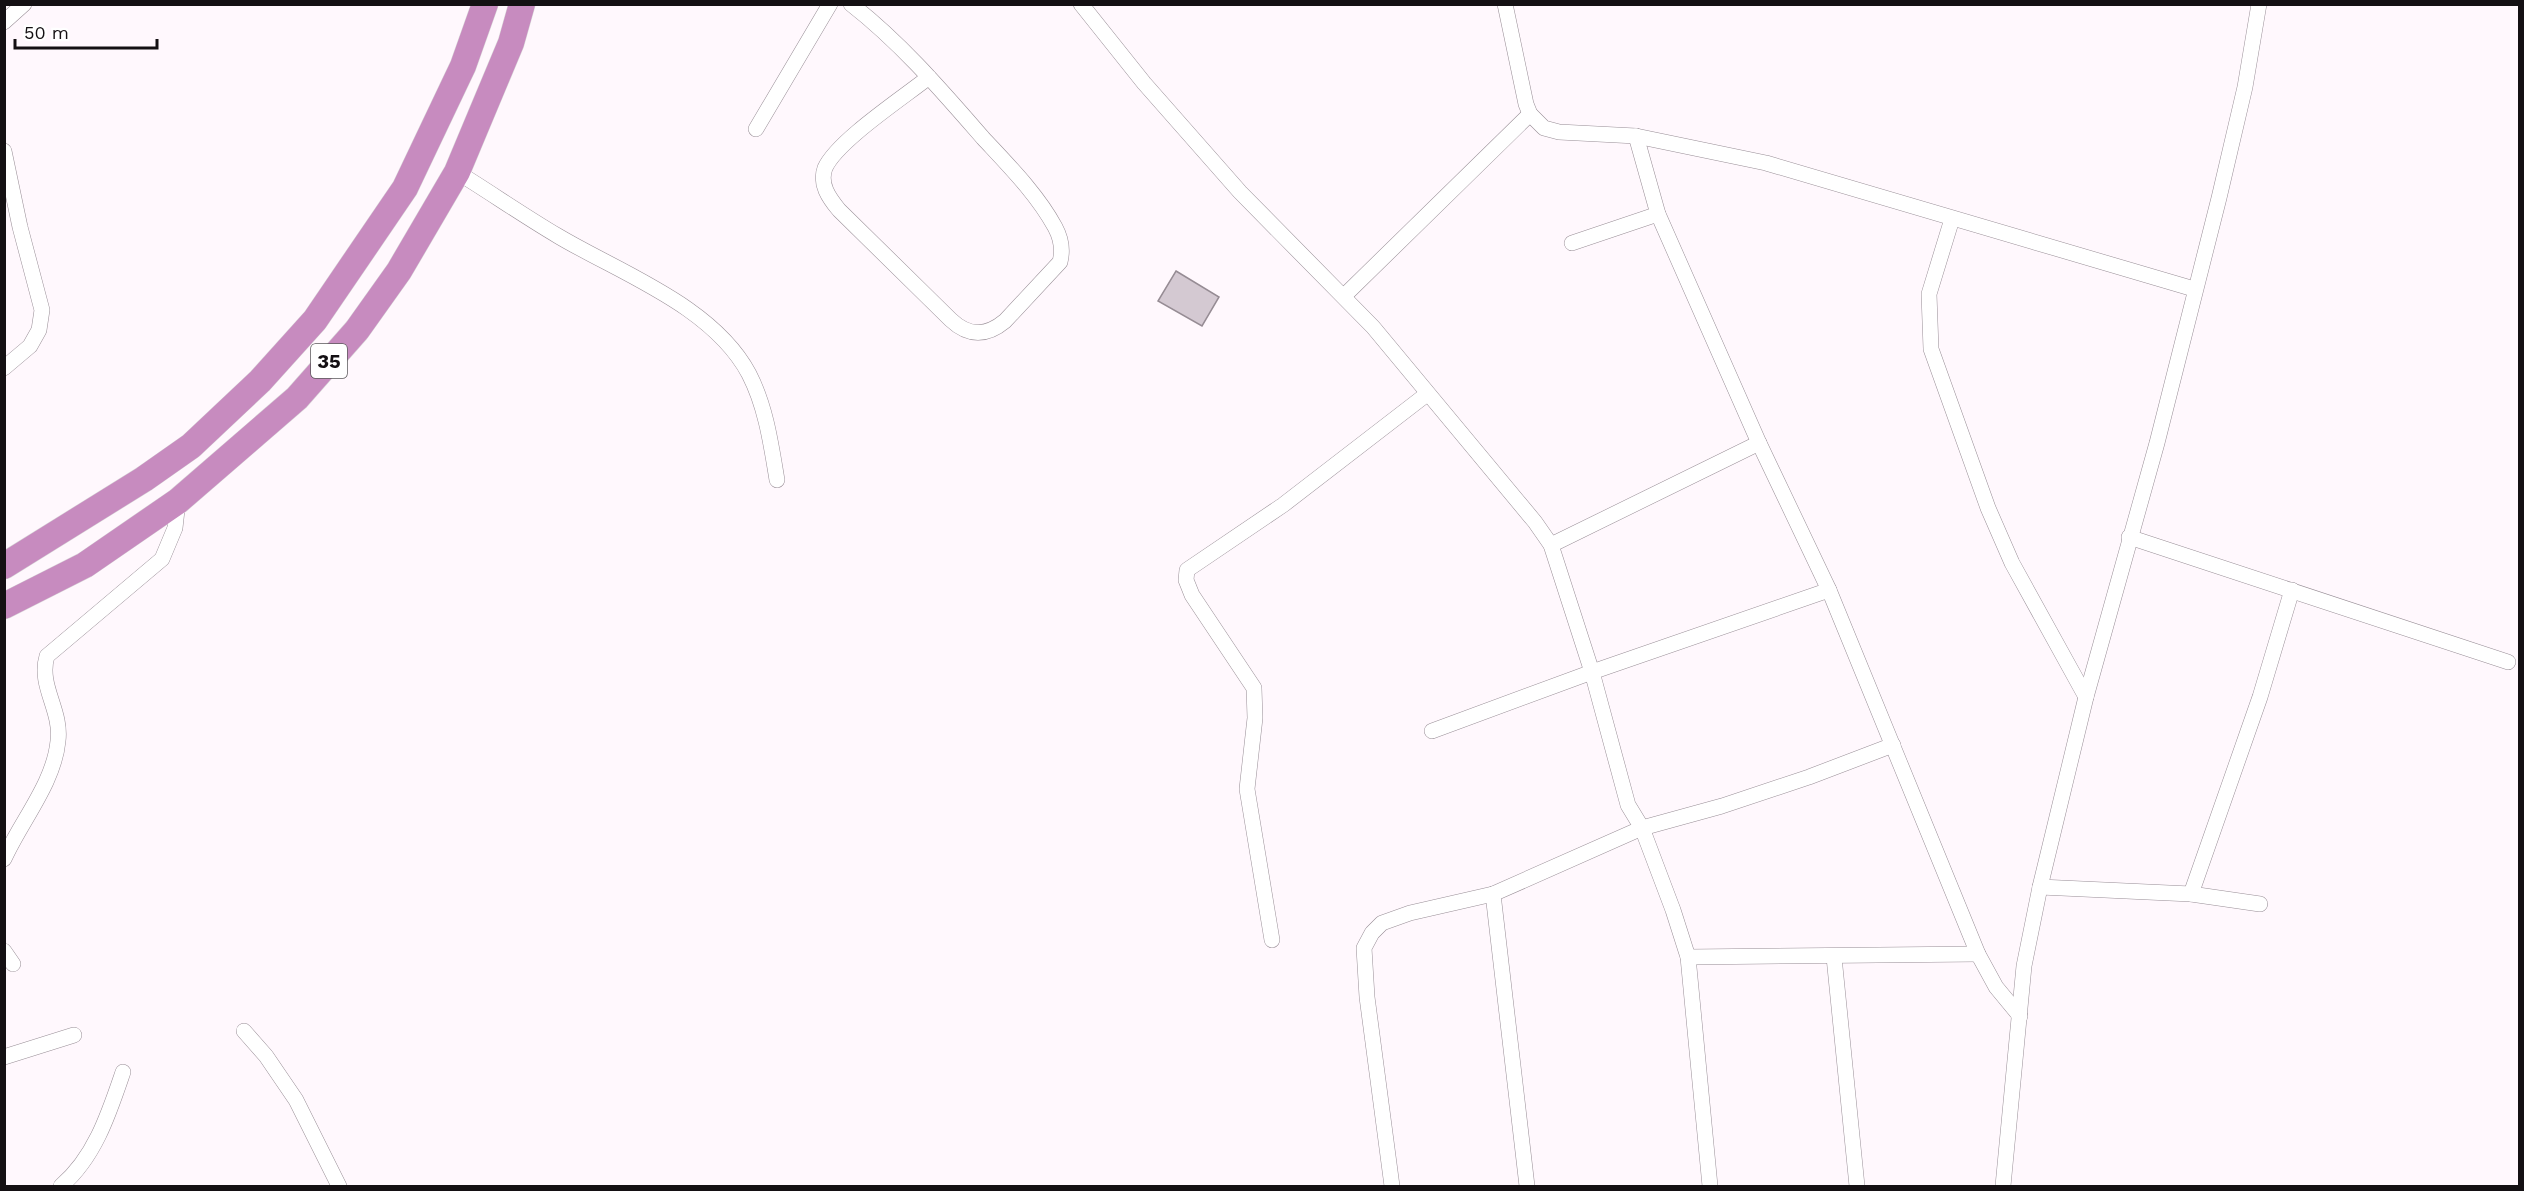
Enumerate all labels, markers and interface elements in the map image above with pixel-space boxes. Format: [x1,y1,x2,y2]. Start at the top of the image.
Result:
scale bar [15,12,158,50]
text: 50 m [24,22,69,43]
road number: 35 [311,344,347,378]

